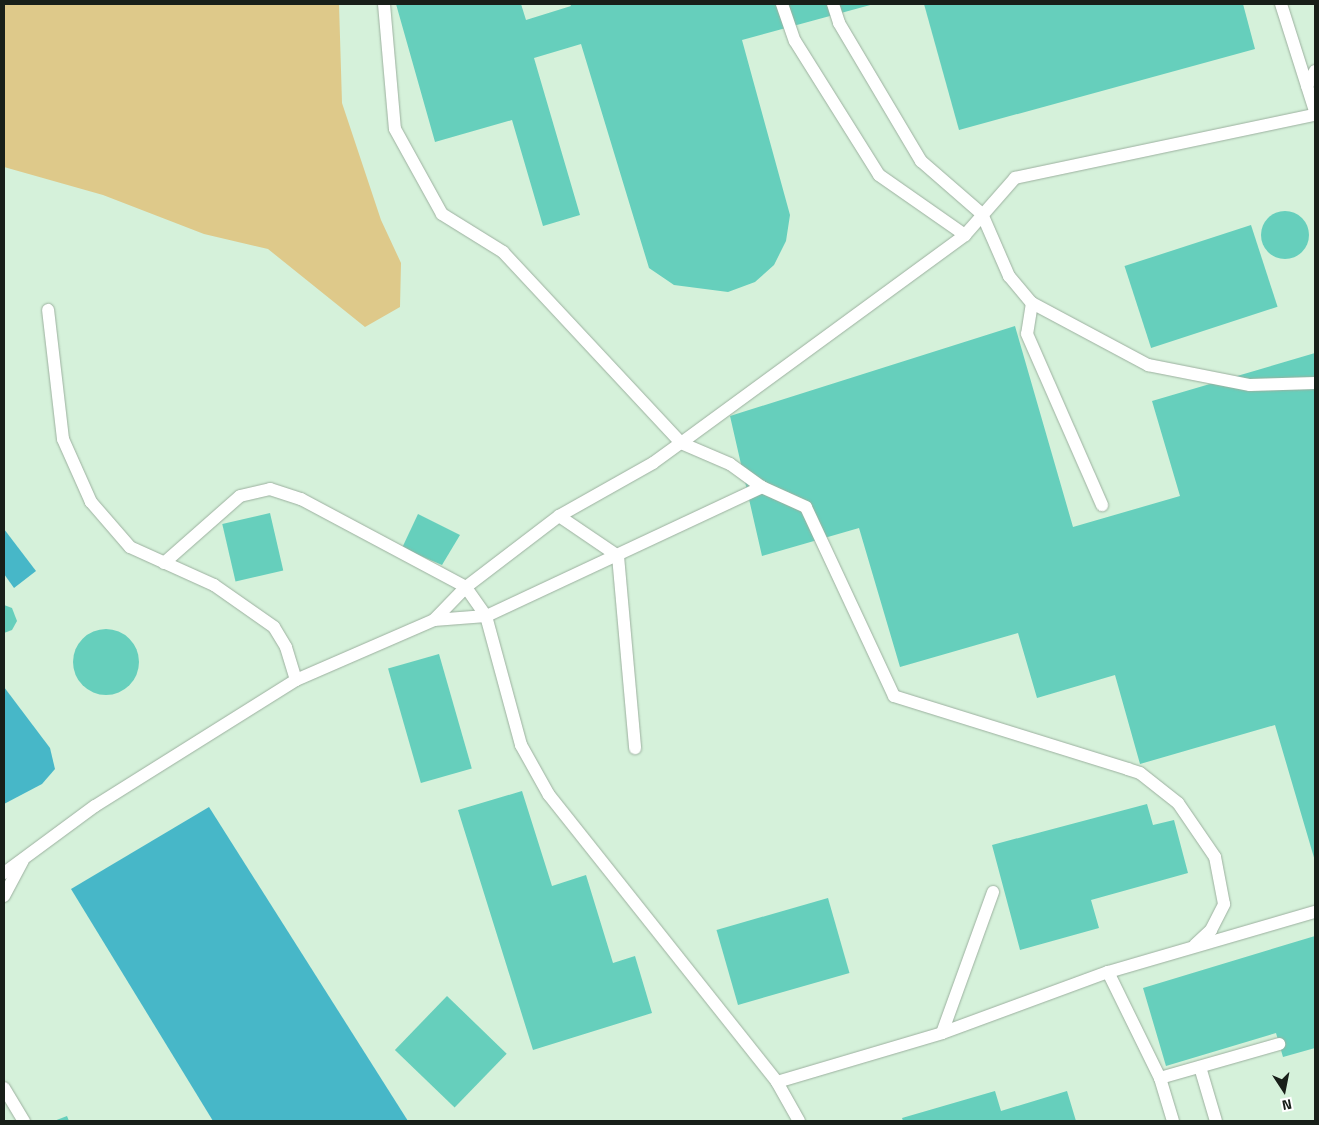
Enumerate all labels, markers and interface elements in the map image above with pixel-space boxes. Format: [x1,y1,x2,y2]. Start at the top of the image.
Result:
north arrow [1259,1065,1309,1115]
text: N [1280,1094,1294,1116]

